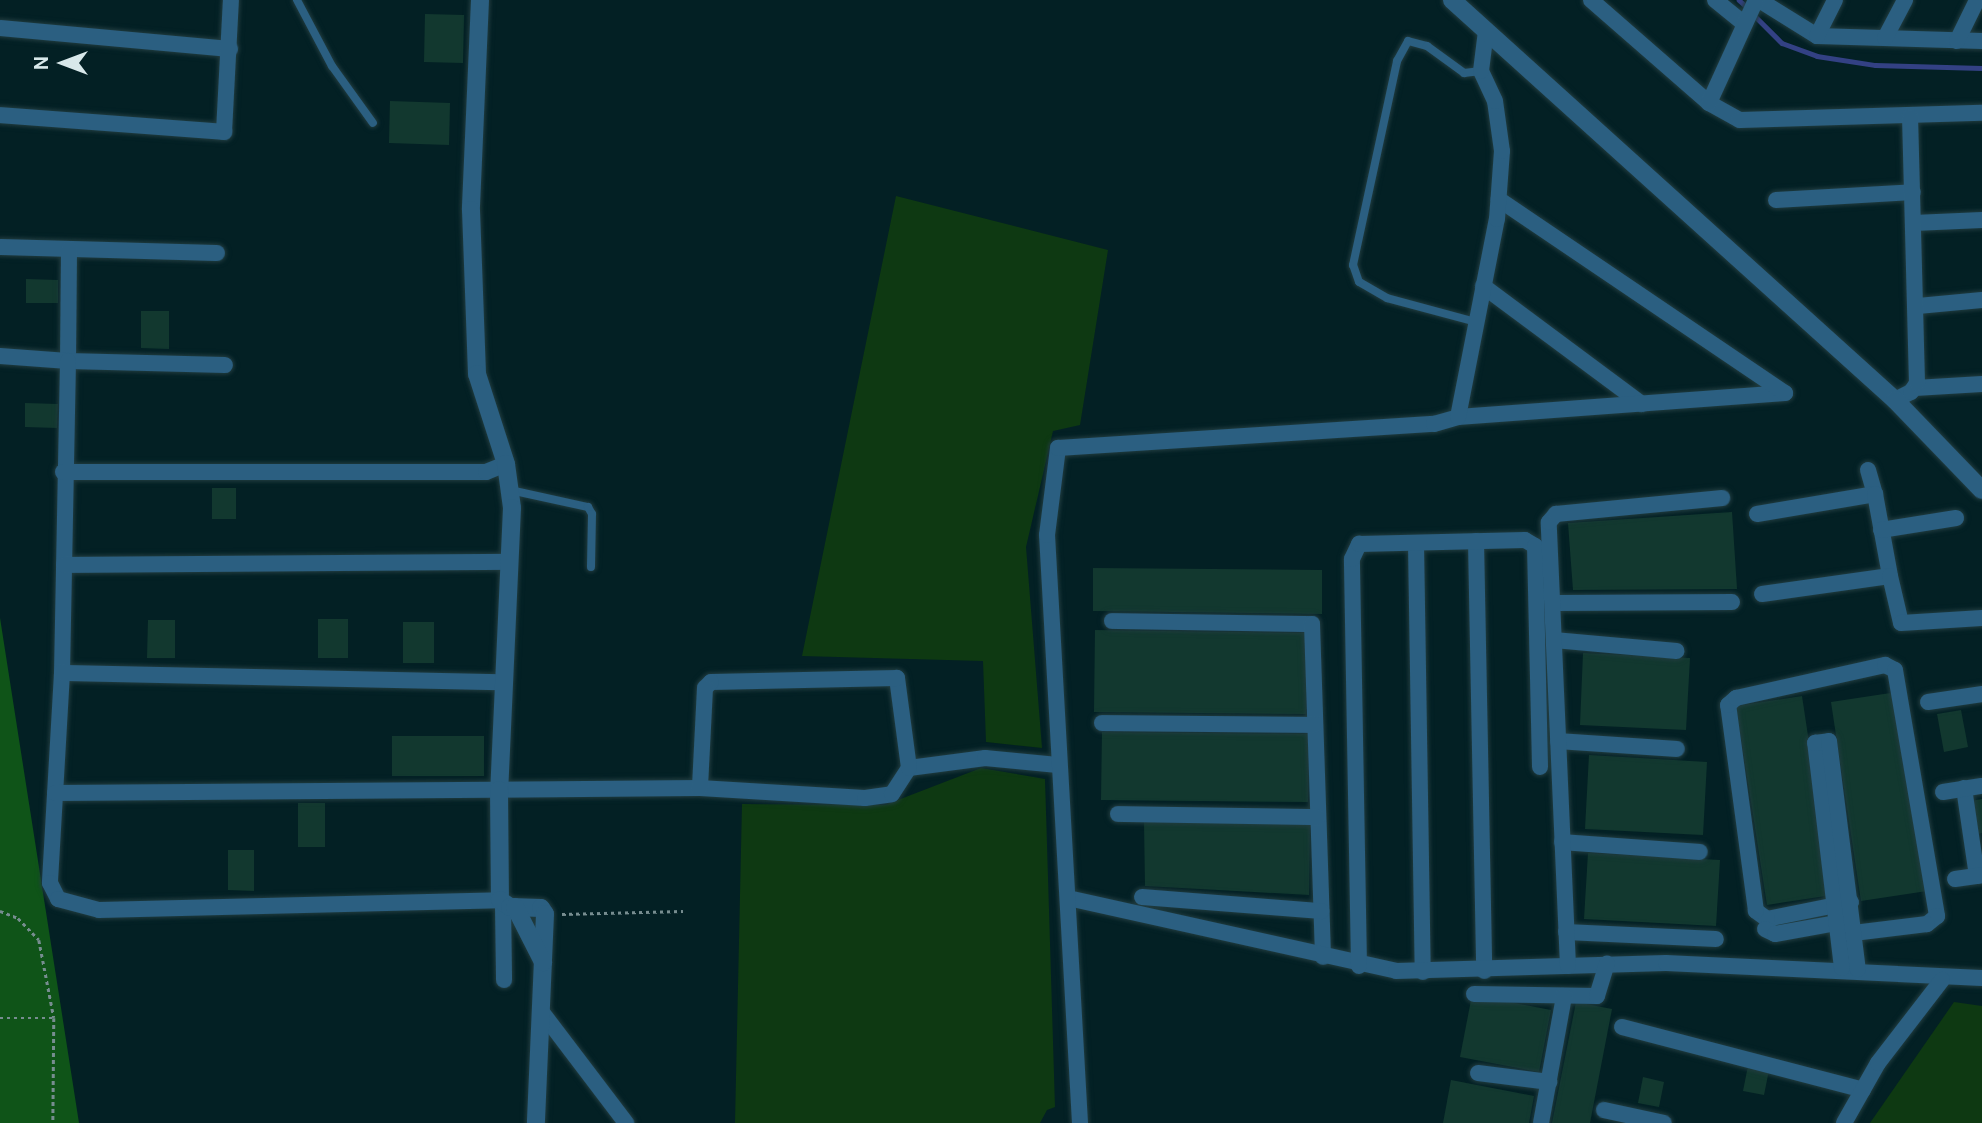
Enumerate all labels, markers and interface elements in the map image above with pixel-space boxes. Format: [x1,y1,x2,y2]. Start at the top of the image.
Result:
north arrow [28,28,98,98]
text: N [29,56,54,70]

